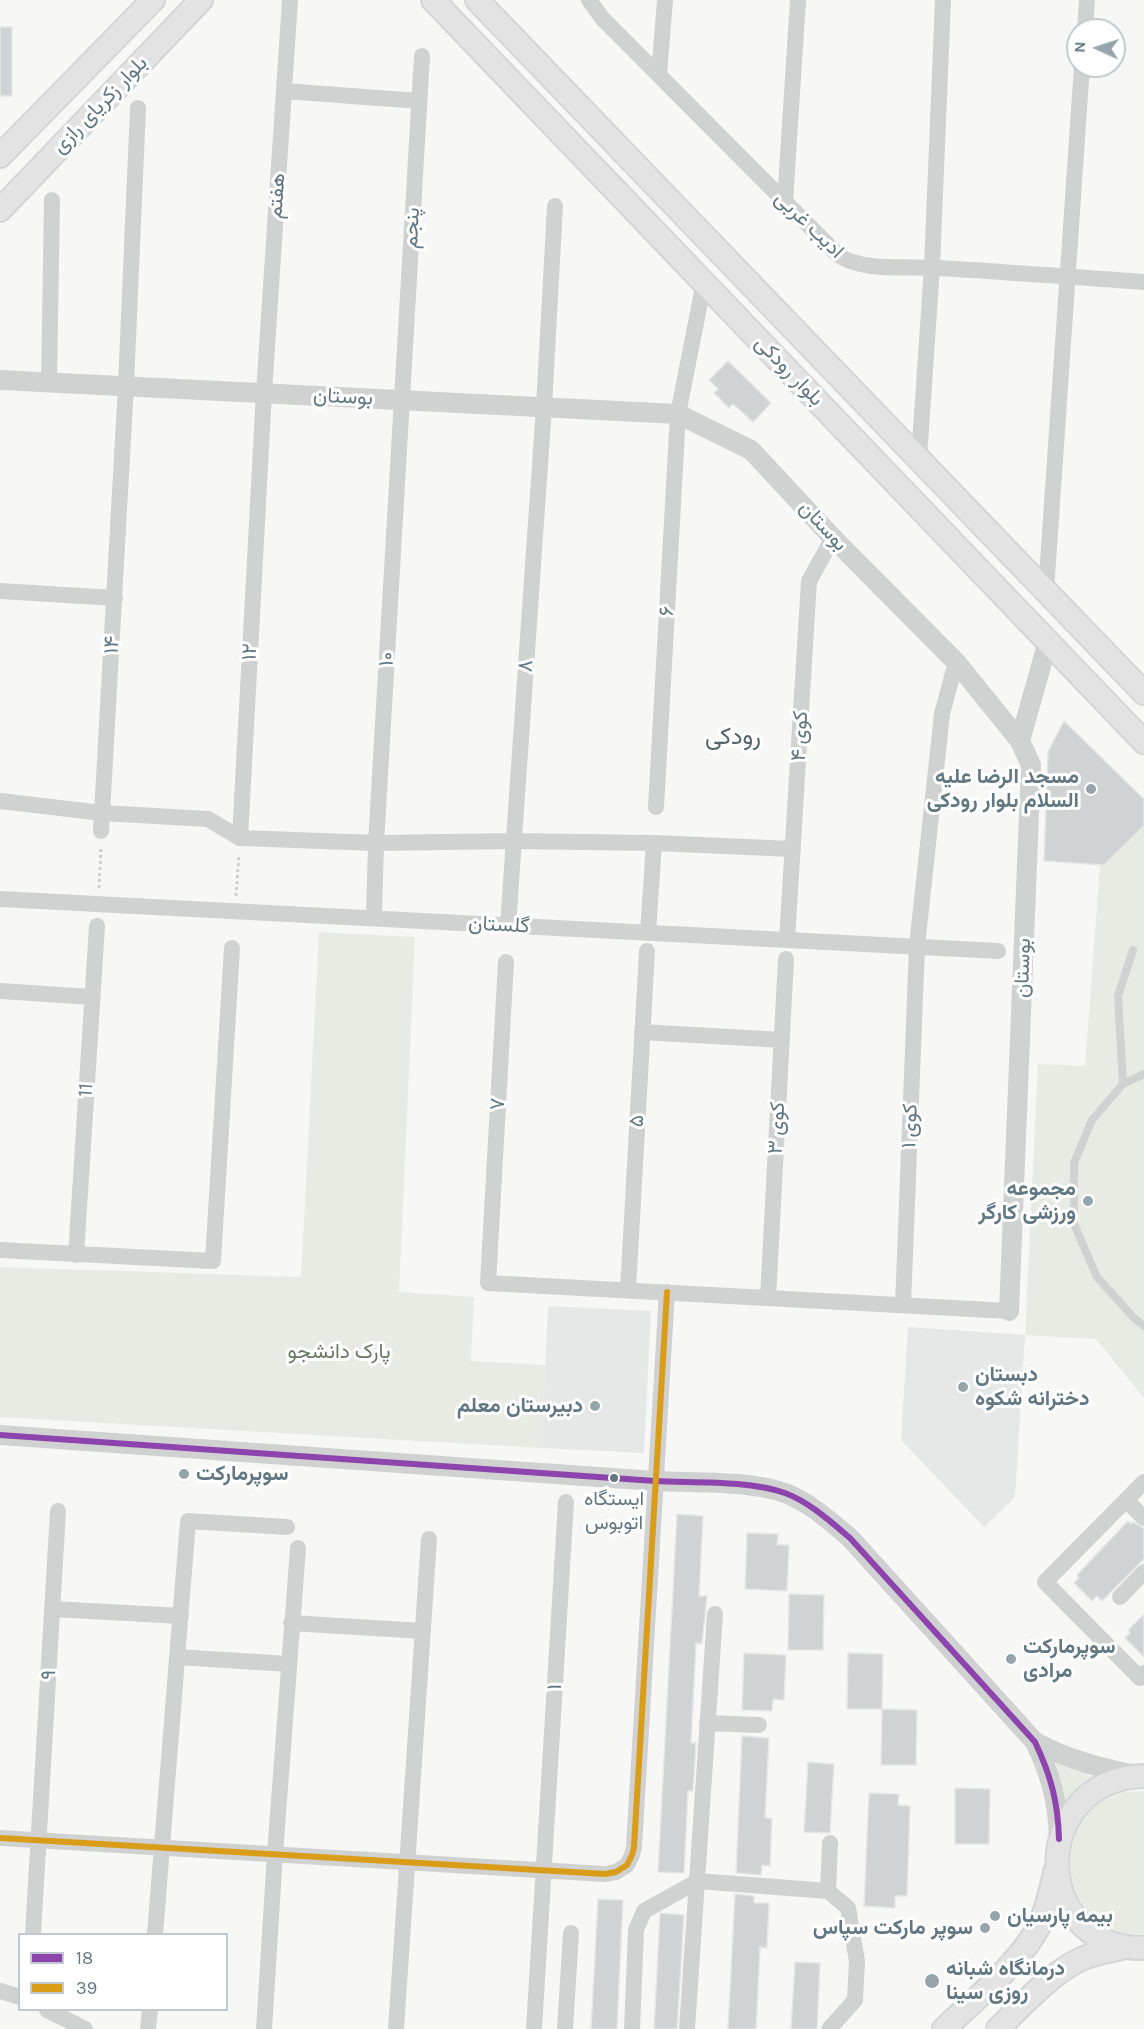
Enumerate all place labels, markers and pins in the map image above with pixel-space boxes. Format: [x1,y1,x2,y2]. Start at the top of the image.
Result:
place label: مسجد الرضا علیه السلام بلوار رودکی [927,764,1079,814]
marker: مسجد الرضا علیه السلام بلوار رودکی [1084,782,1098,796]
place label: مجموعه ورزشی کارگر [978,1176,1076,1226]
marker: مجموعه ورزشی کارگر [1081,1194,1095,1208]
place label: دبستان دخترانه شکوه [975,1362,1089,1412]
marker: دبستان دخترانه شکوه [956,1380,970,1394]
place label: دبیرستان معلم [457,1393,583,1419]
marker: دبیرستان معلم [588,1399,602,1413]
place label: سوپرمارکت [196,1461,288,1487]
marker: سوپرمارکت [177,1467,191,1481]
marker: ایستگاه اتوبوس [608,1472,620,1484]
place label: ایستگاه اتوبوس [584,1487,644,1534]
place label: سوپرمارکت مرادی [1023,1634,1115,1684]
marker: سوپرمارکت مرادی [1004,1652,1018,1666]
place label: بیمه پارسیان [1007,1903,1113,1929]
marker: بیمه پارسیان [988,1909,1002,1923]
place label: سوپر مارکت سپاس [813,1915,973,1941]
marker: سوپر مارکت سپاس [978,1921,992,1935]
place label: درمانگاه شبانه روزی سینا [946,1956,1065,2006]
marker: درمانگاه شبانه روزی سینا [923,1972,941,1990]

